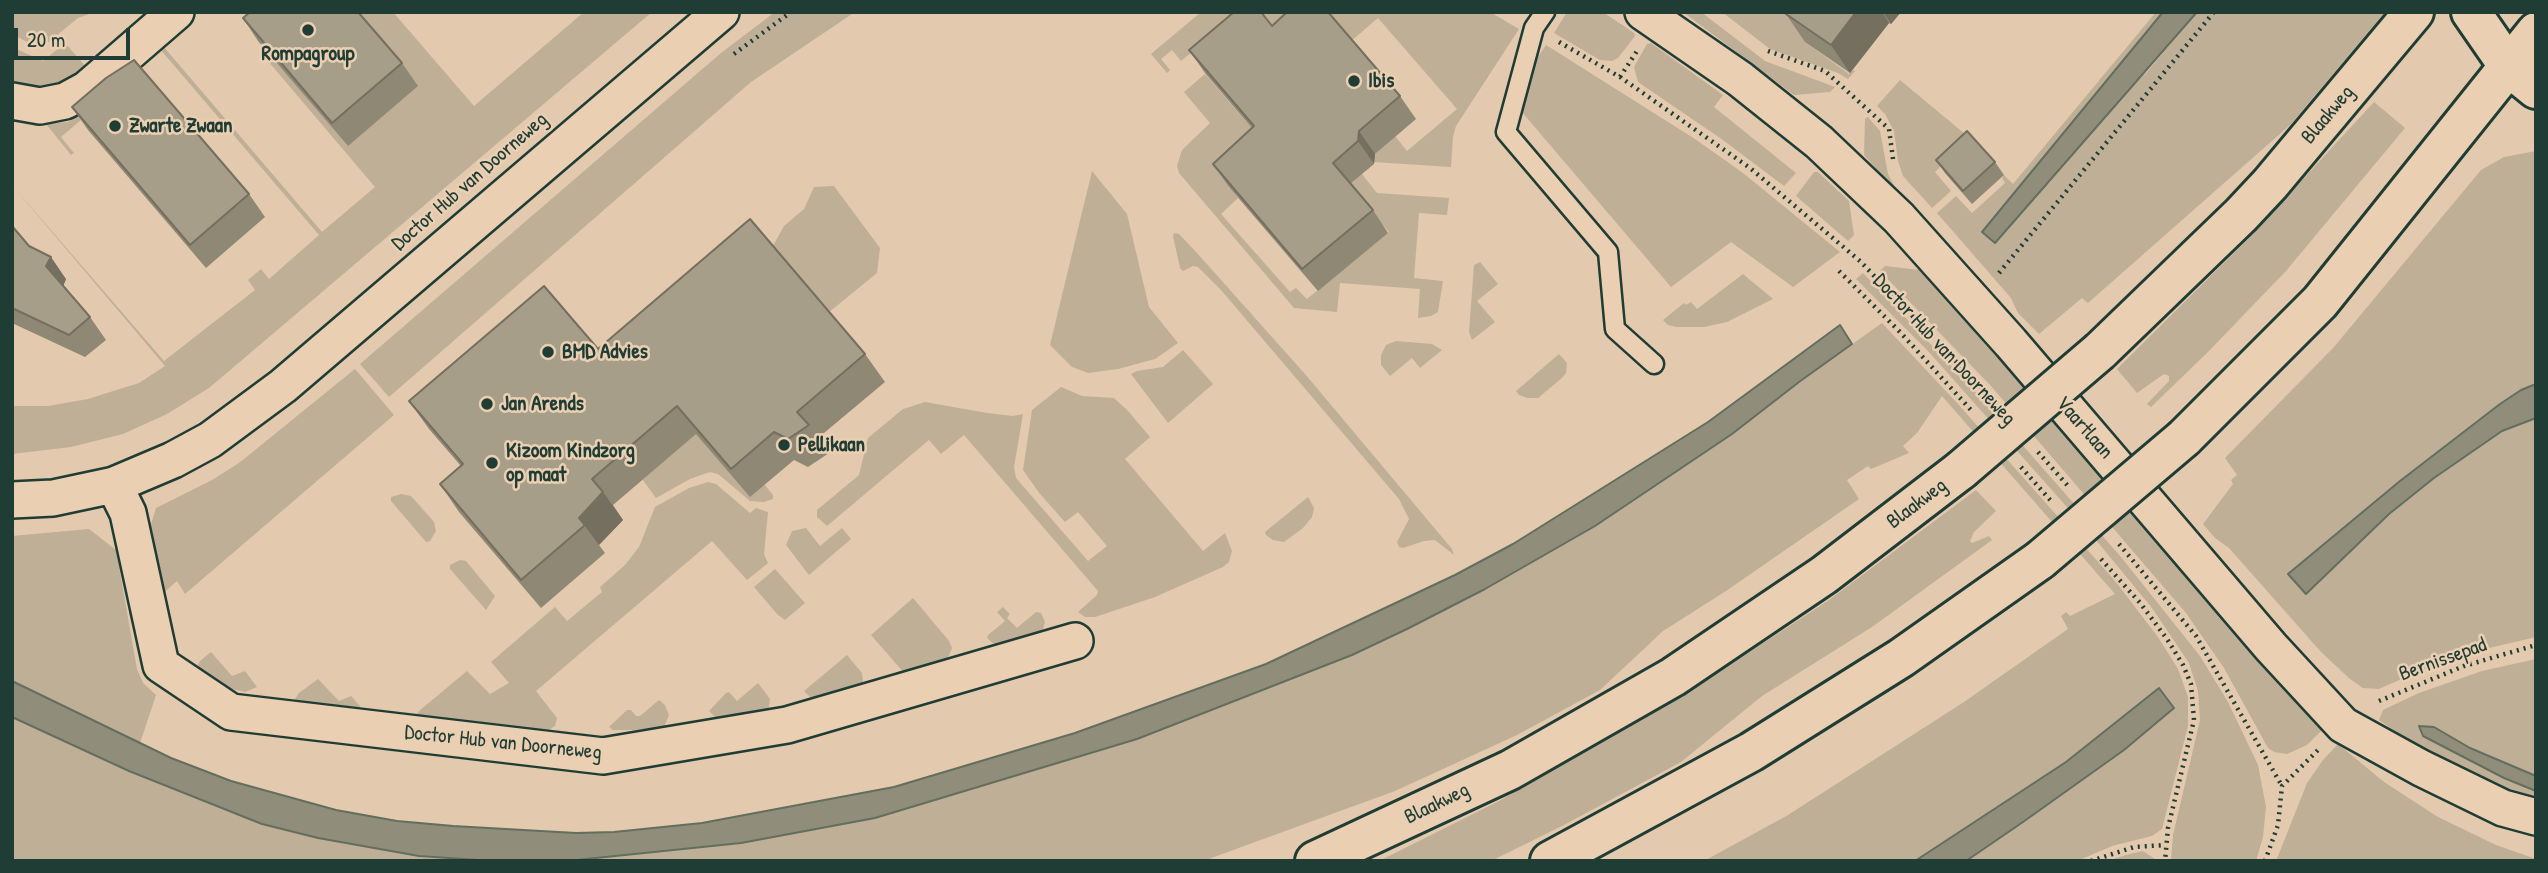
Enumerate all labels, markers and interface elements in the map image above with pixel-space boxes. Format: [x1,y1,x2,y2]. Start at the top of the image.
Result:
scale bar [18,14,133,58]
marker: Rompagroup [300,22,316,38]
text: 20 m [27,25,65,54]
place label: Rompagroup [262,41,354,67]
place label: Ibis [1368,68,1394,94]
marker: Ibis [1346,73,1362,89]
street label: Blaakweg [2296,81,2360,149]
street label: Doctor Hub van Doorneweg [387,108,553,256]
place label: Zwarte Zwaan [129,113,232,139]
marker: Zwarte Zwaan [107,118,123,134]
street label: Doctor Hub van Doorneweg [1867,269,2021,431]
place label: BMD Advies [562,339,648,365]
marker: BMD Advies [540,344,556,360]
place label: Jan Arends [501,391,584,417]
street label: Vaartlaan [2050,391,2118,465]
marker: Jan Arends [479,396,495,412]
place label: Pellikaan [798,432,865,458]
marker: Pellikaan [776,437,792,453]
place label: Kizoom Kindzorg op maat [506,438,635,488]
marker: Kizoom Kindzorg op maat [484,455,500,471]
street label: Blaakweg [1882,473,1952,535]
street label: Bernissepad [2396,633,2490,687]
street label: Doctor Hub van Doorneweg [403,720,603,766]
street label: Blaakweg [1401,778,1473,830]

